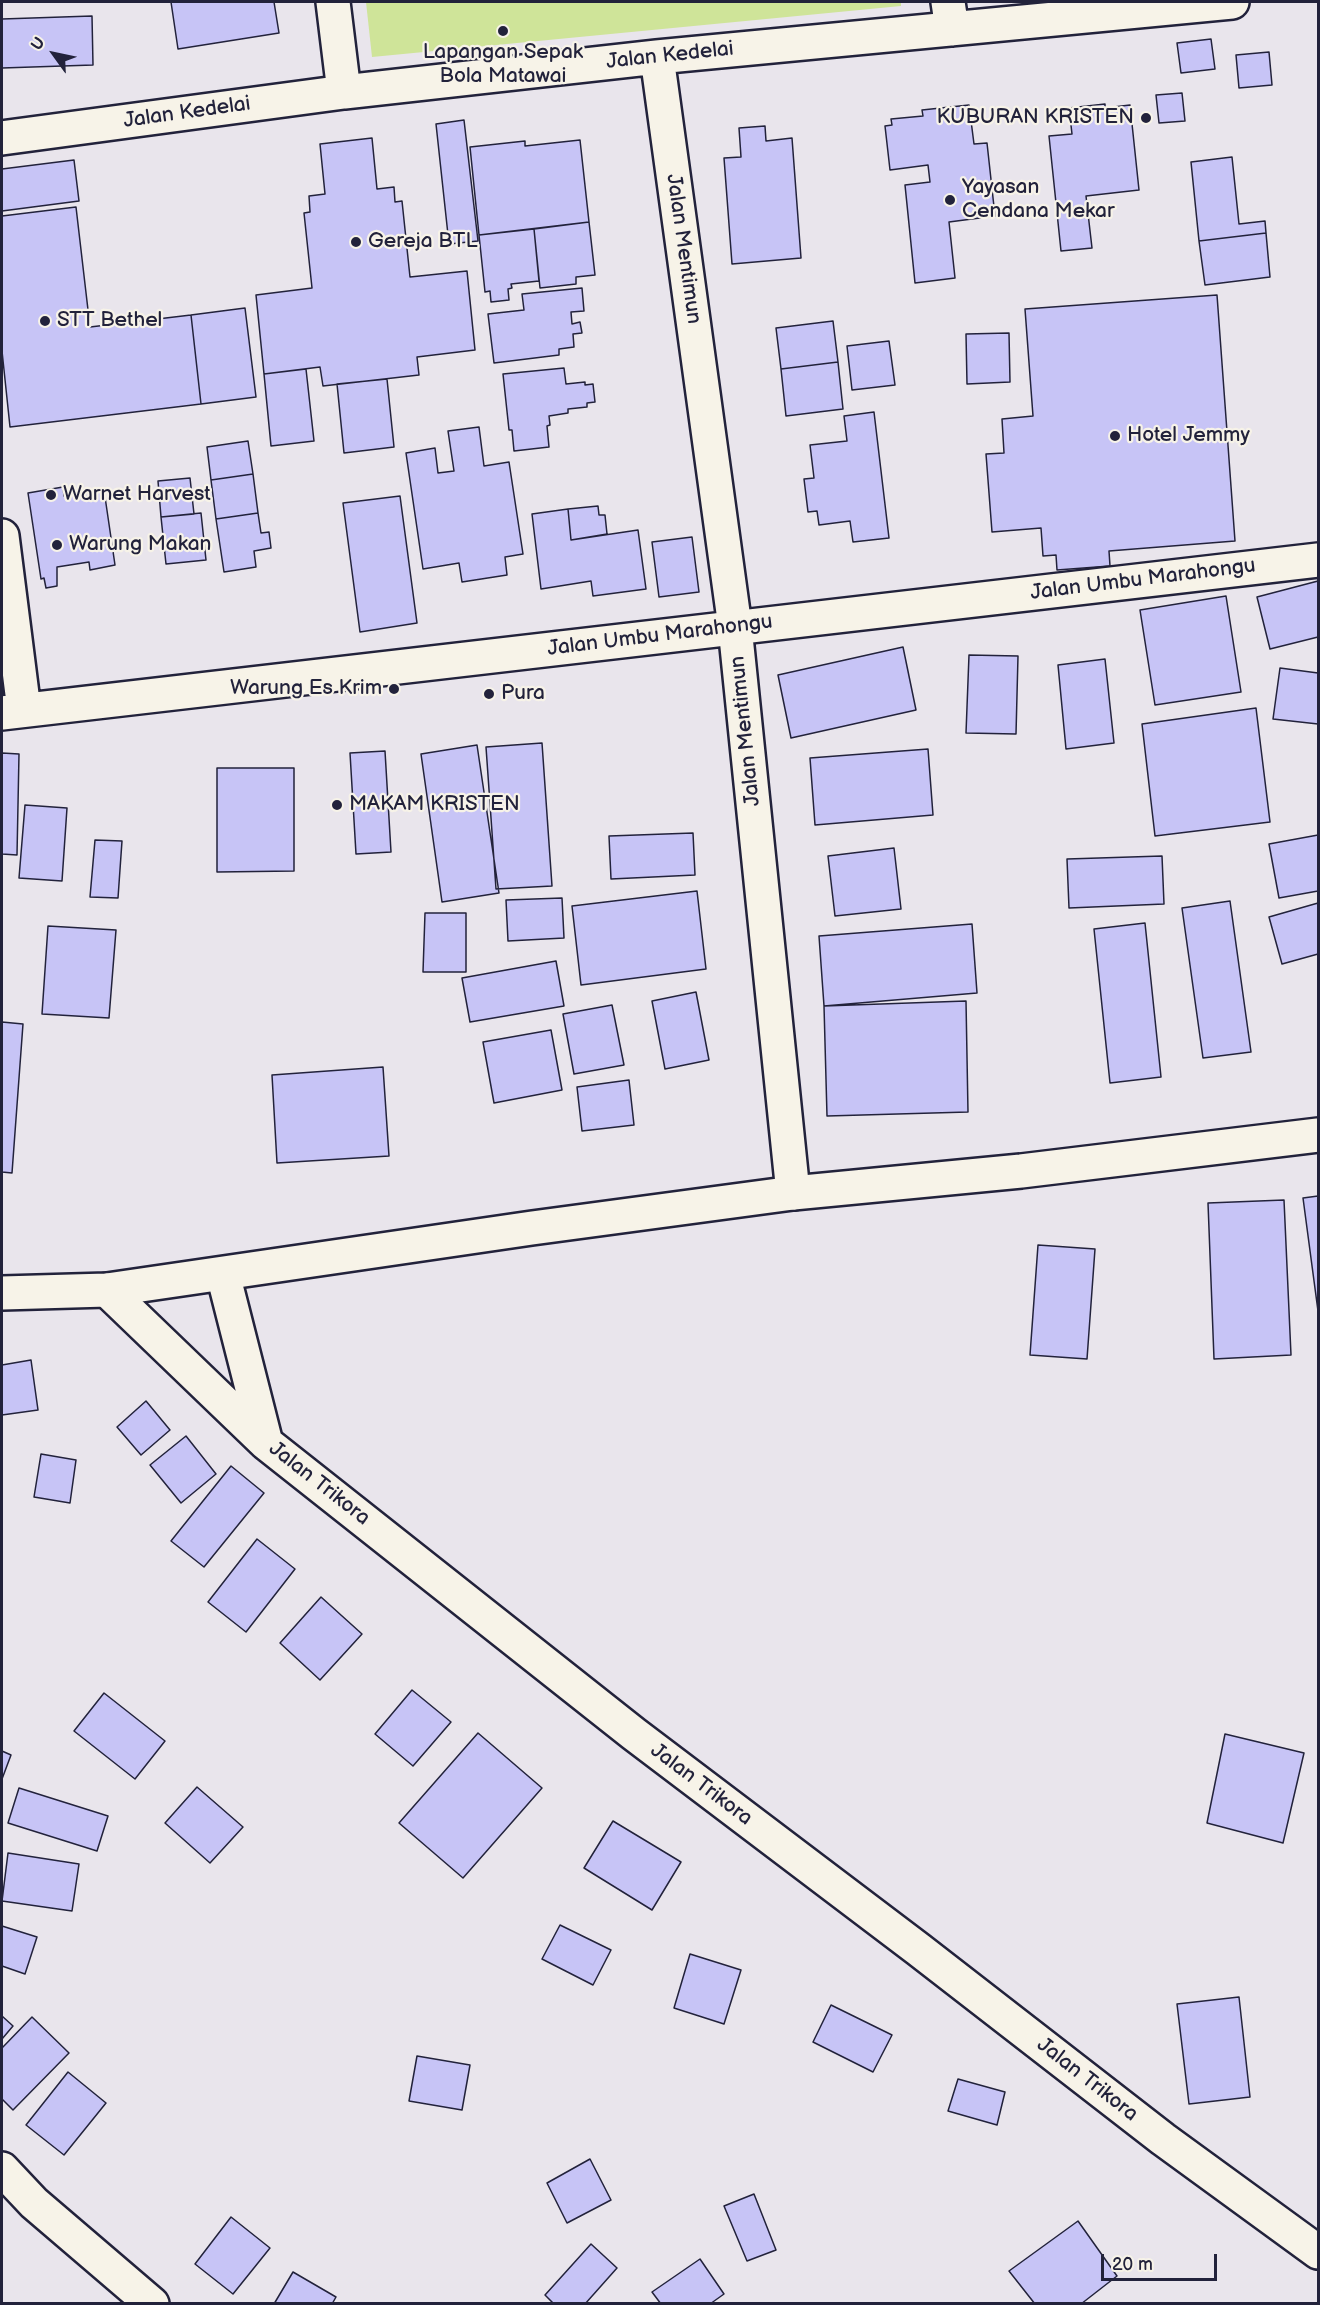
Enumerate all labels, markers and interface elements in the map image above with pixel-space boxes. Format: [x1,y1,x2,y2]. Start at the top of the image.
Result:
north arrow [24,24,84,84]
marker: Lapangan Sepak Bola Matawai [496,24,510,38]
text: U [27,34,50,54]
street label: Jalan Kedelai [605,37,735,75]
place label: Lapangan Sepak Bola Matawai [423,40,583,90]
street label: Jalan Kedelai [122,92,252,134]
place label: KUBURAN KRISTEN [937,105,1134,131]
marker: KUBURAN KRISTEN [1139,111,1153,125]
street label: Jalan Mentimun [660,173,706,325]
place label: Yayasan Cendana Mekar [962,175,1115,225]
marker: Yayasan Cendana Mekar [943,193,957,207]
place label: Gereja BTL [368,229,477,255]
marker: Gereja BTL [349,235,363,249]
place label: STT Bethel [57,308,162,334]
marker: STT Bethel [38,314,52,328]
place label: Hotel Jemmy [1127,423,1250,449]
marker: Hotel Jemmy [1108,429,1122,443]
place label: Warnet Harvest [63,482,211,508]
marker: Warnet Harvest [44,488,58,502]
place label: Warung Makan [69,532,211,558]
marker: Warung Makan [50,538,64,552]
street label: Jalan Umbu Marahongu [1029,554,1257,606]
street label: Jalan Umbu Marahongu [546,610,774,662]
street label: Jalan Mentimun [726,655,766,807]
place label: Warung Es Krim [230,676,382,702]
place label: Pura [501,681,545,707]
marker: Warung Es Krim [387,682,401,696]
marker: Pura [482,687,496,701]
place label: MAKAM KRISTEN [349,792,520,818]
marker: MAKAM KRISTEN [330,798,344,812]
street label: Jalan Trikora [263,1437,375,1531]
street label: Jalan Trikora [645,1738,757,1832]
street label: Jalan Trikora [1031,2033,1143,2127]
scale bar [1104,2242,1220,2280]
text: 20 m [1112,2254,1153,2275]

